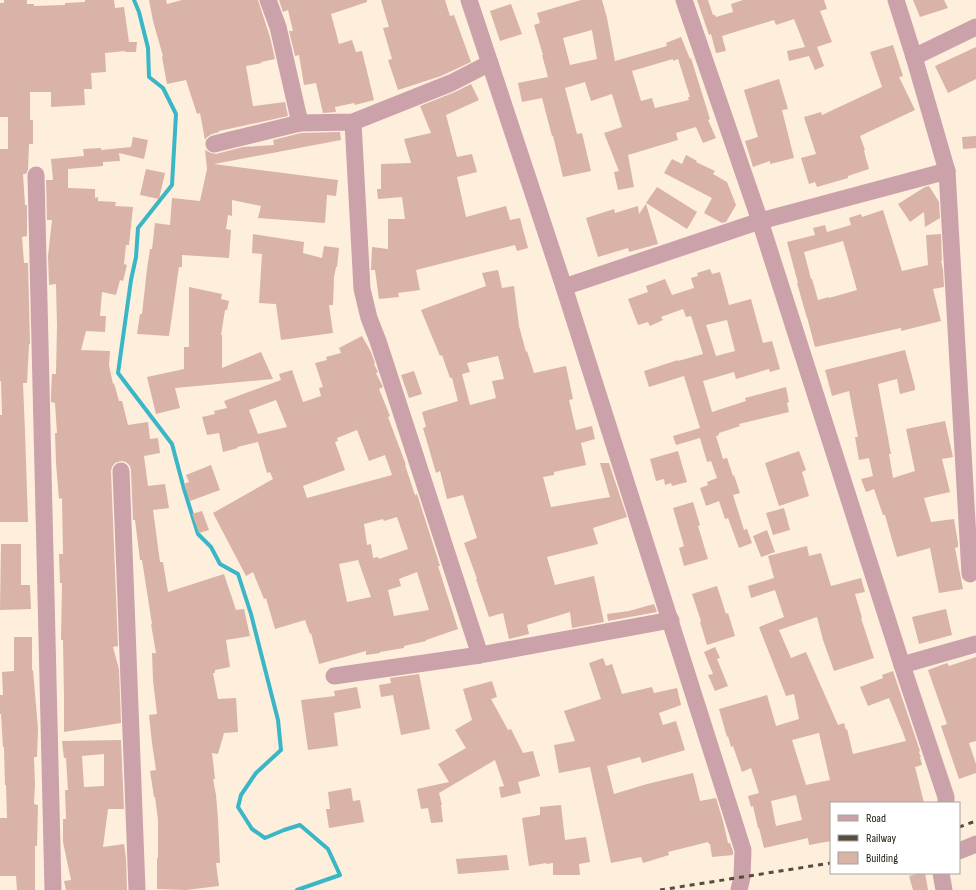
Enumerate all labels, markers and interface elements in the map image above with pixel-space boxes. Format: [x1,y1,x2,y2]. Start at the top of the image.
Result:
legend [830,802,960,874]
text: Road [866,811,886,826]
text: Railway [866,831,897,846]
text: Building [866,851,898,866]

